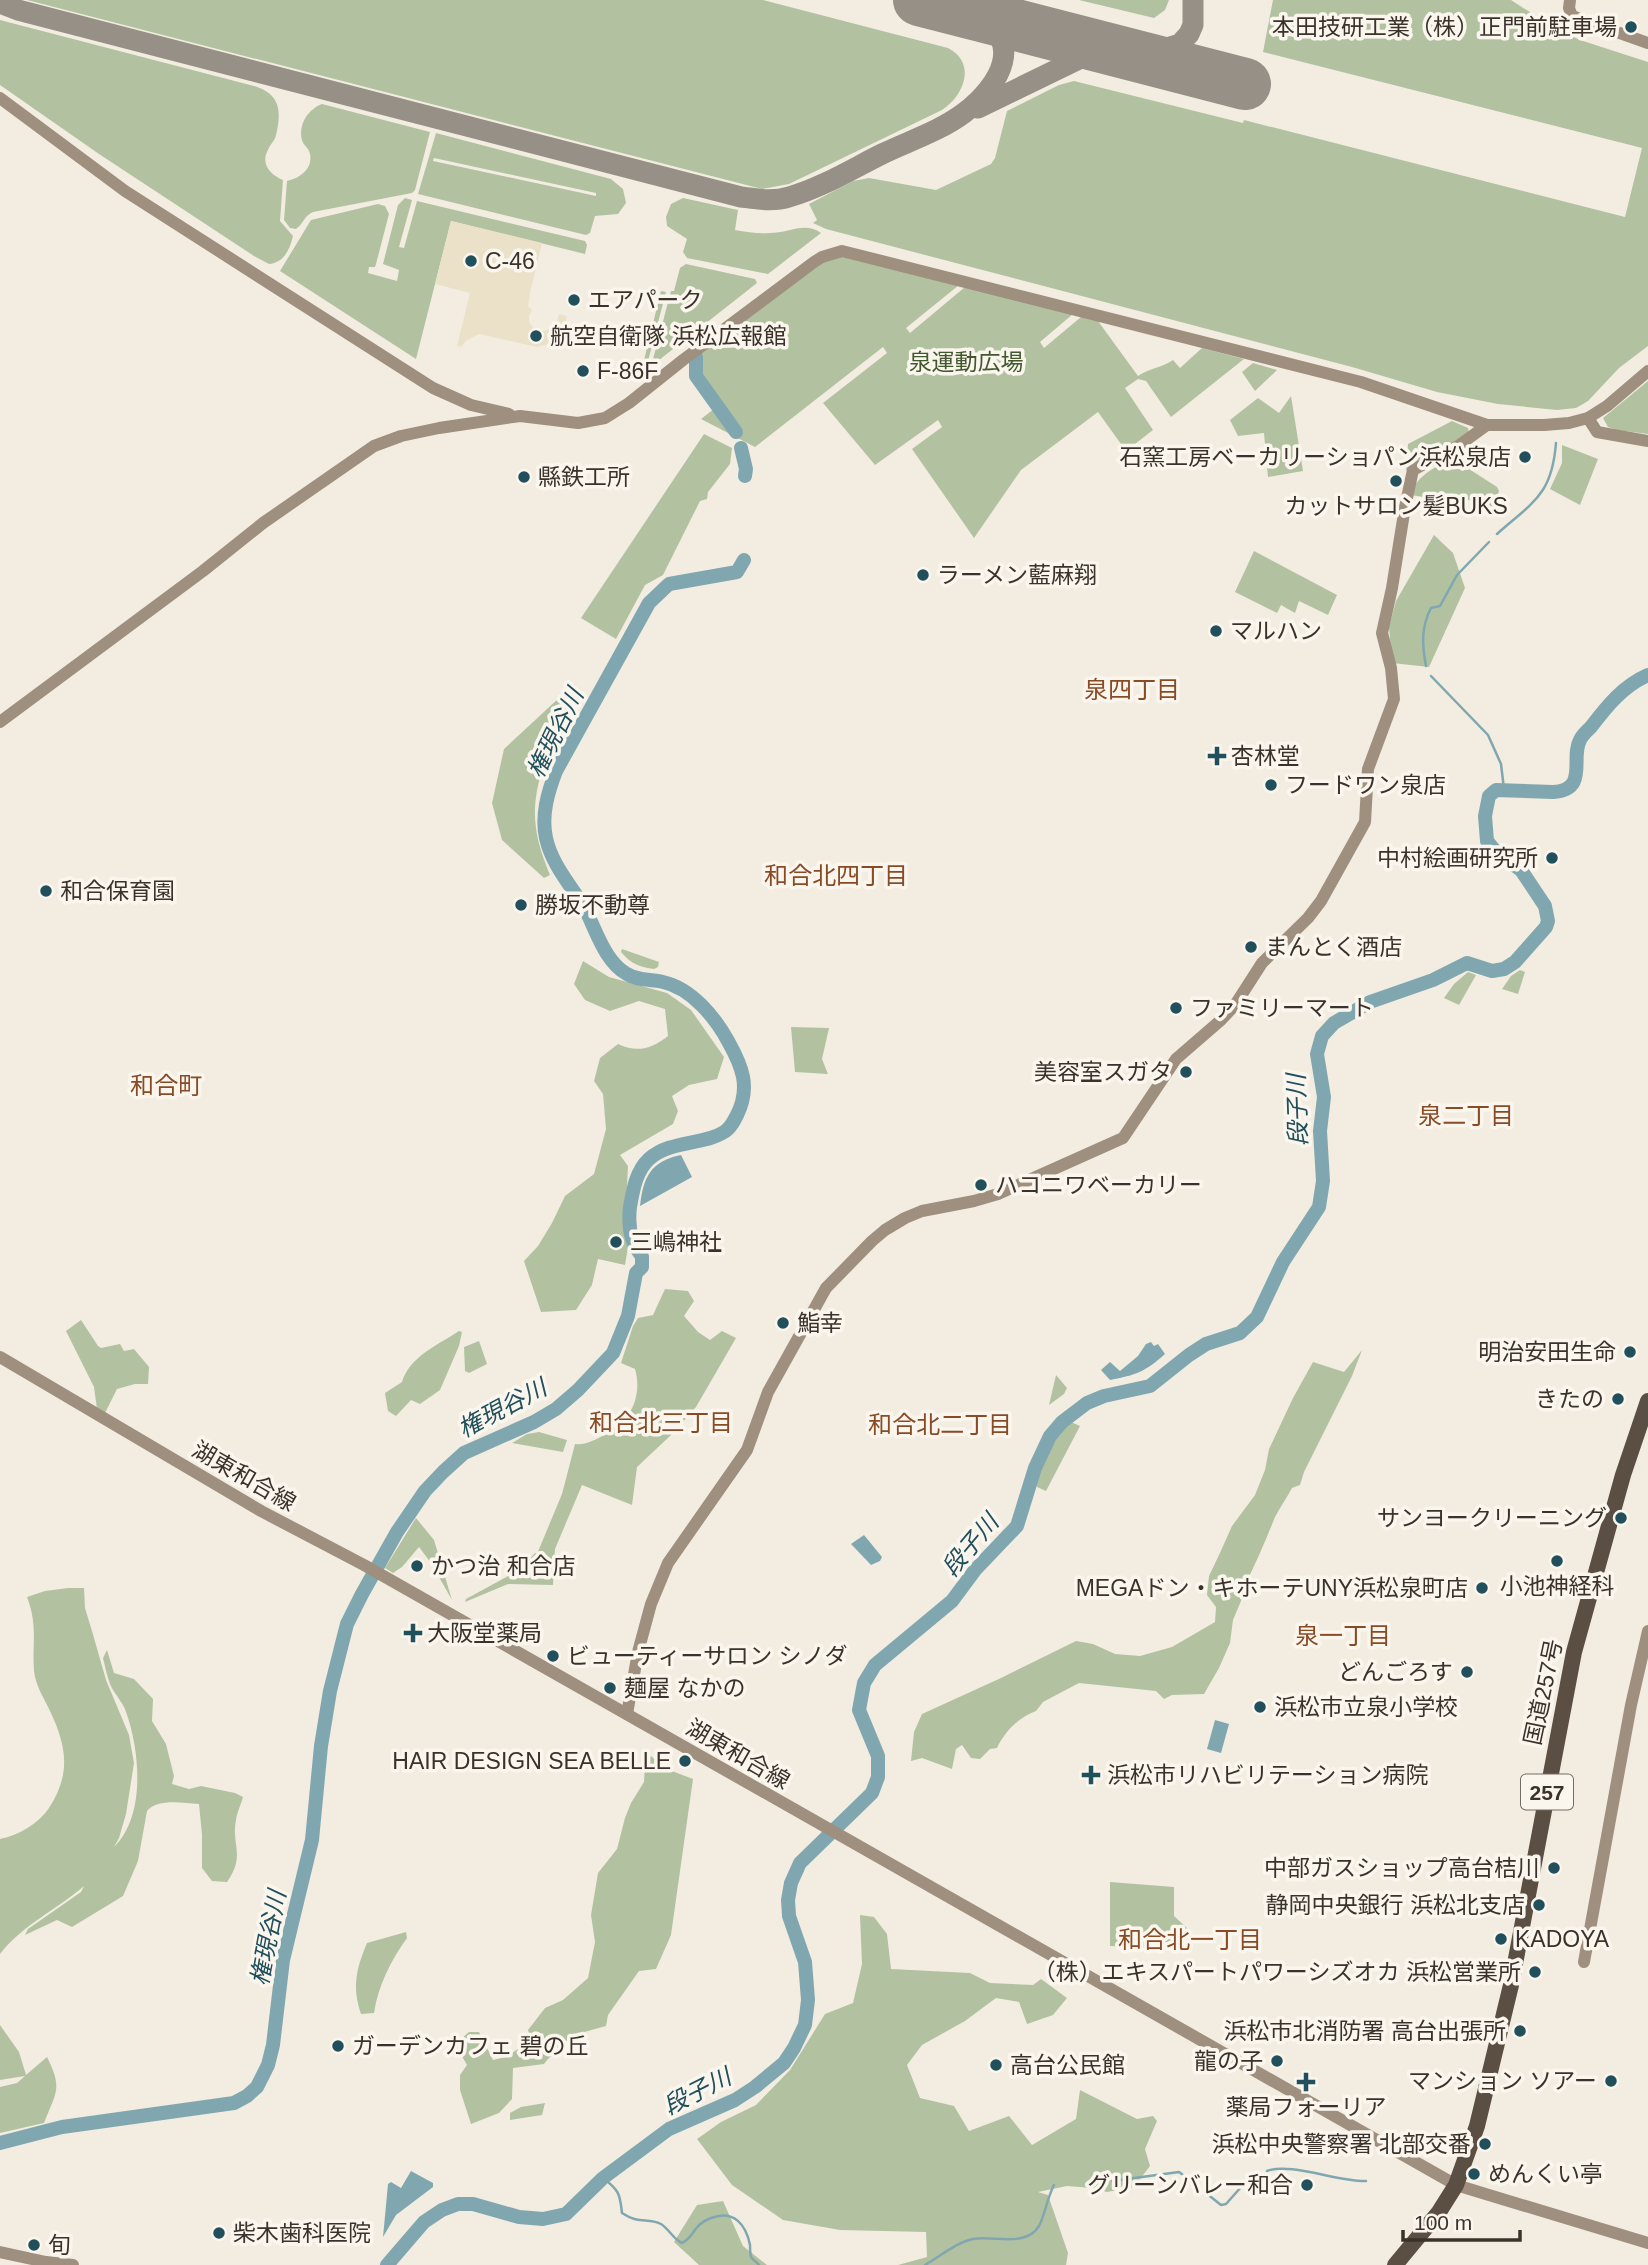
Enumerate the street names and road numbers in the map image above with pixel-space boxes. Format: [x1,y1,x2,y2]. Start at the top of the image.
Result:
street label: 湖東和合線 [188,1436,300,1516]
street label: 国道257号 [1519,1637,1567,1747]
street label: 湖東和合線 [682,1714,794,1794]
road number: 257 [1521,1774,1573,1810]

